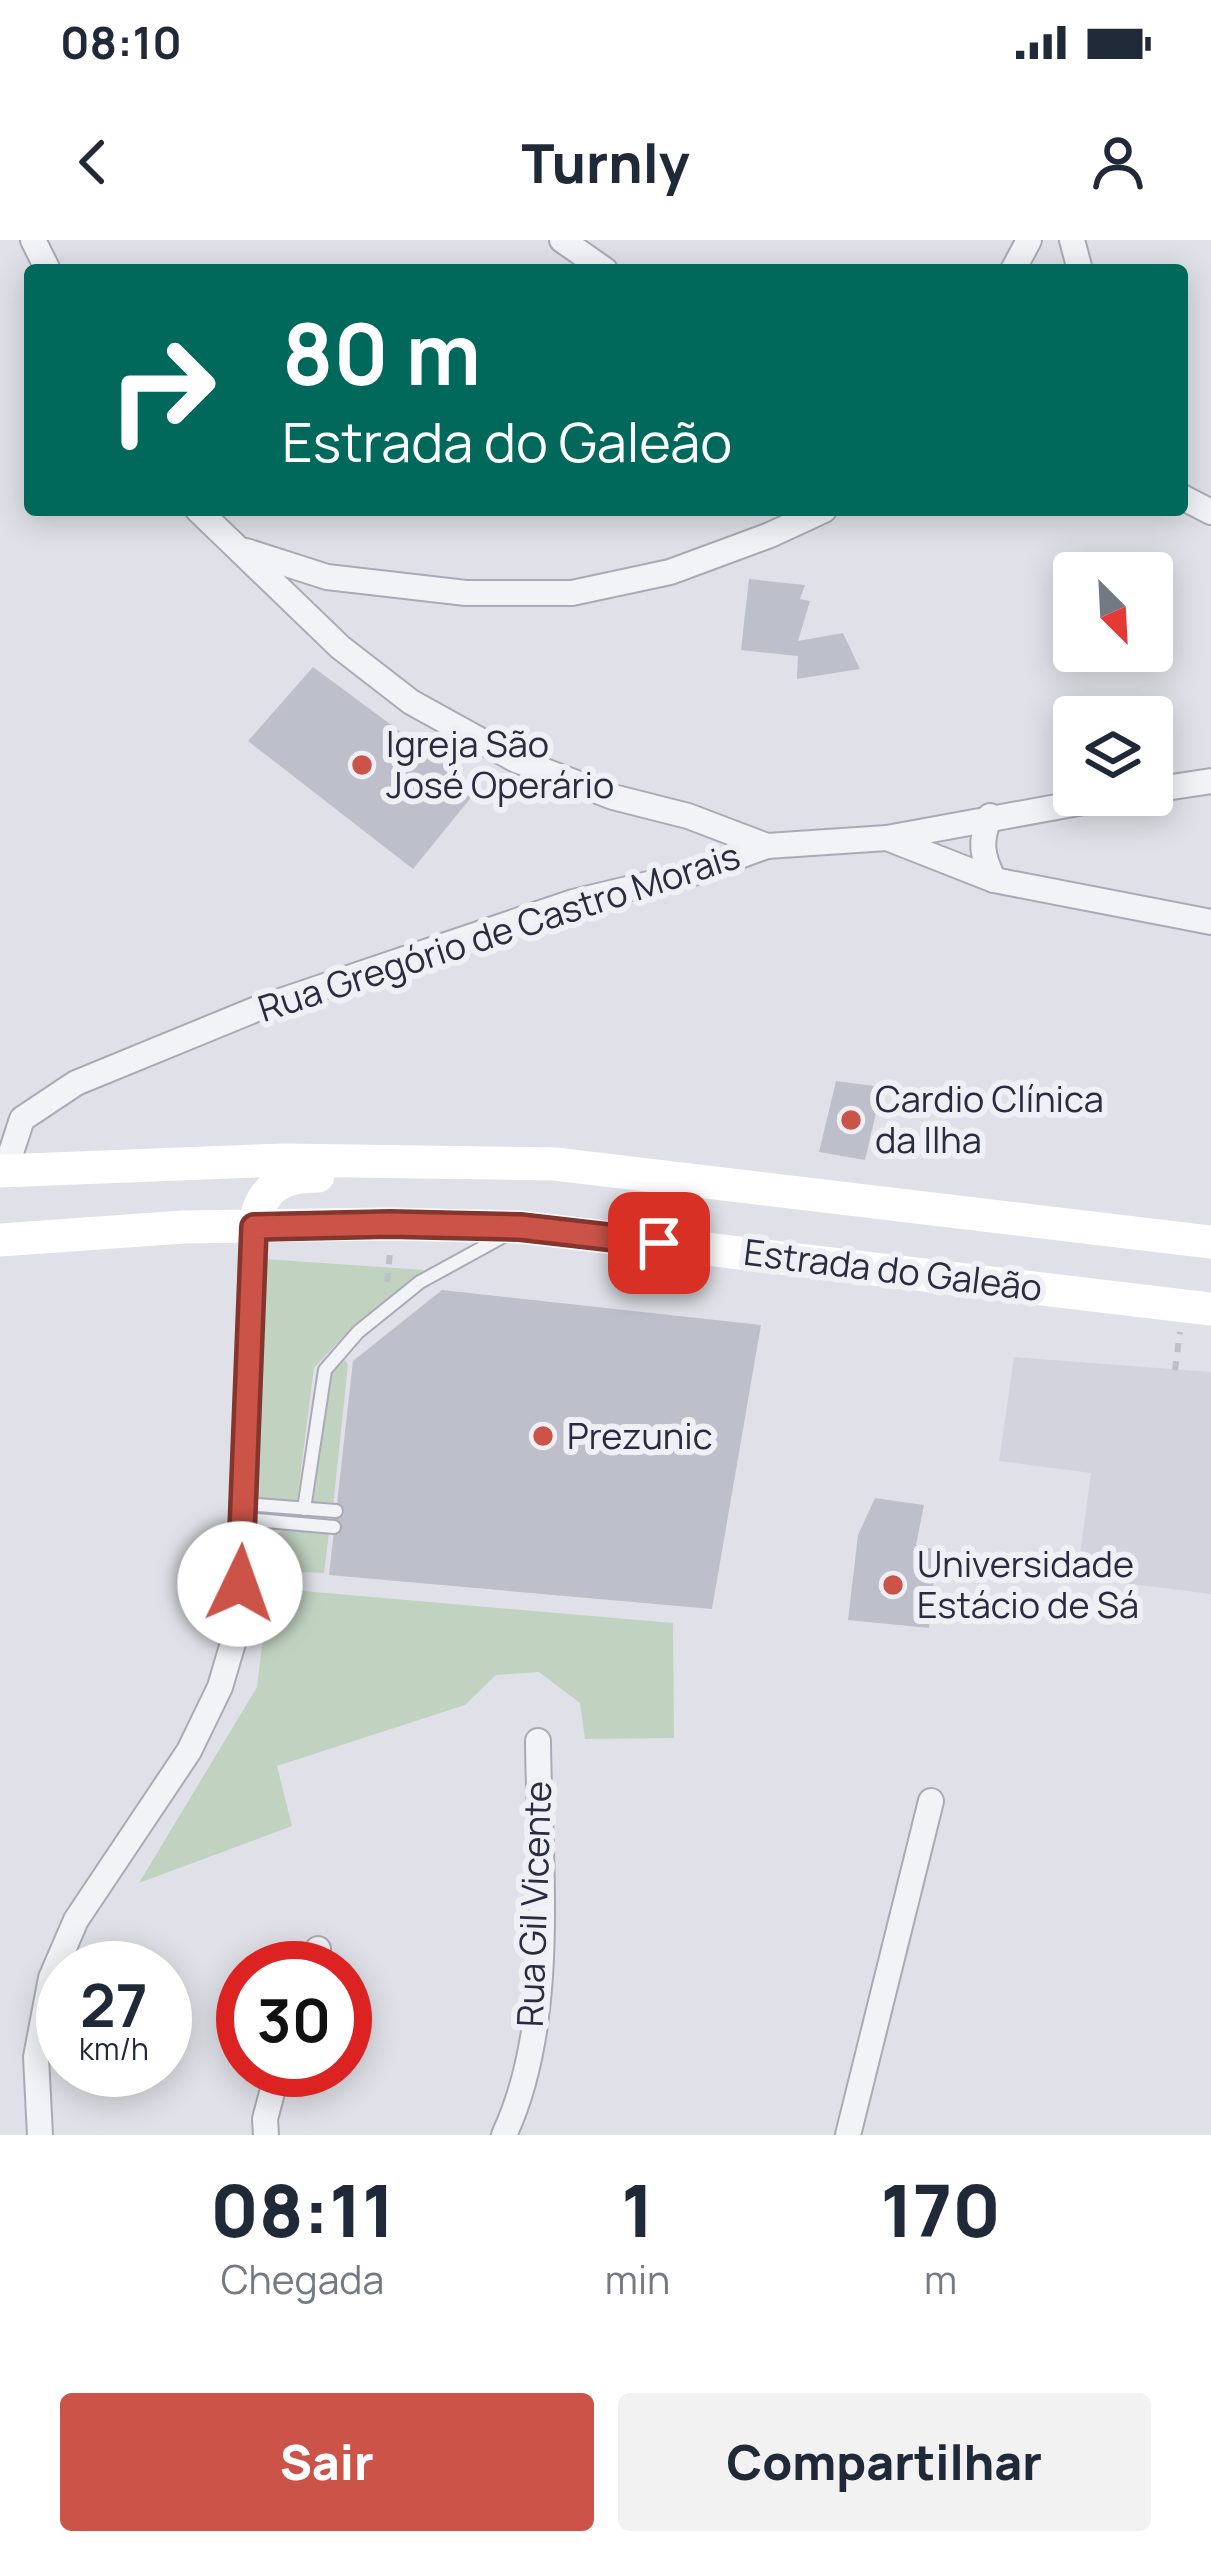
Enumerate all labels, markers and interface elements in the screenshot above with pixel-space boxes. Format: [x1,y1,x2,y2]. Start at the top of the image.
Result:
text: 08:10 [60,11,182,73]
text: Turnly [522,125,689,199]
icon: back [60,129,126,195]
icon: person [1085,129,1151,195]
text: 80 m [282,295,481,410]
icon: right [84,312,240,468]
text: Estrada do Galeão [282,404,732,478]
north arrow [1053,552,1173,672]
map controls [1053,552,1173,816]
button: layers [1053,696,1173,816]
place label: Igreja São José Operário [386,719,614,809]
marker: Igreja São José Operário [349,752,375,778]
street label: Rua Gregório de Castro Morais [252,830,746,1033]
place label: Cardio Clínica da Ilha [875,1074,1104,1164]
marker: Cardio Clínica da Ilha [838,1107,864,1133]
pin [608,1192,710,1294]
icon: arrive [626,1210,692,1276]
street label: Estrada do Galeão [741,1227,1045,1312]
place label: Prezunic [567,1411,713,1460]
marker: Prezunic [530,1423,556,1449]
position arrow [177,1521,303,1647]
place label: Universidade Estácio de Sá [917,1539,1139,1629]
marker: Universidade Estácio de Sá [880,1572,906,1598]
street label: Rua Gil Vicente [505,1780,562,2028]
speed limit sign: 30 [216,1941,372,2097]
text: 27 [80,1963,148,2045]
text: km/h [79,2028,149,2069]
text: 08:11 [210,2160,395,2259]
text: 1 [621,2160,654,2259]
text: 170 [880,2160,1001,2259]
text: Chegada [221,2252,384,2306]
text: min [605,2252,670,2306]
text: m [924,2252,957,2306]
button: Sair [60,2393,594,2531]
button: Compartilhar [618,2393,1151,2531]

